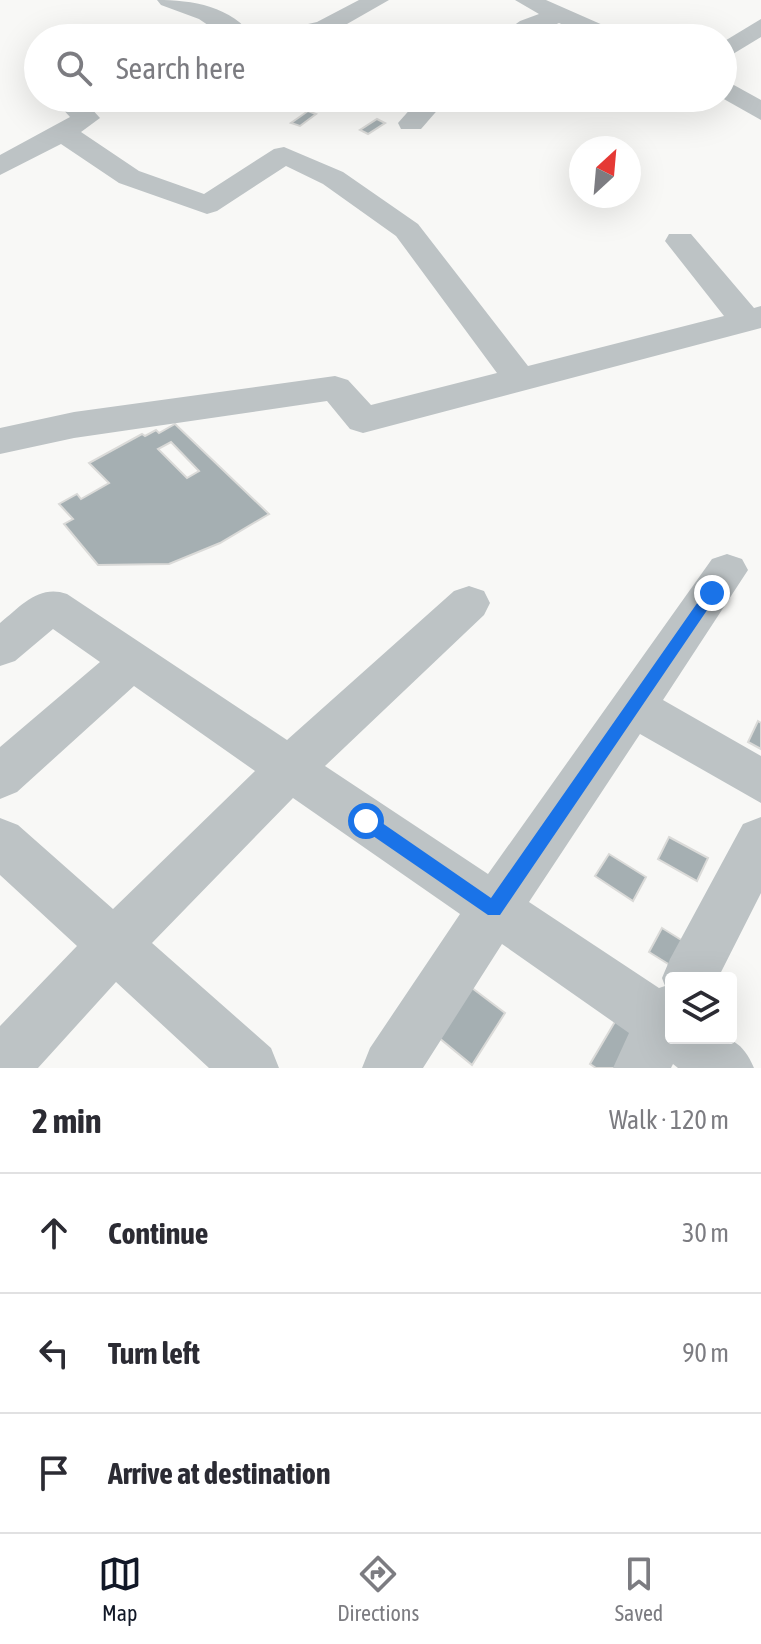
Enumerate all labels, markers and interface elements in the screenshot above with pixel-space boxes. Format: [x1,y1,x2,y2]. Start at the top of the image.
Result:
search box [24,24,737,112]
icon: search [52,46,96,90]
text: Search here [116,51,245,85]
north arrow [569,136,641,208]
route end [694,575,730,611]
route start [348,803,384,839]
map controls [665,972,737,1044]
button: layers [665,972,737,1044]
text: 2 min [32,1101,101,1140]
text: Walk · 120 m [609,1105,729,1135]
icon: ahead [32,1211,76,1255]
text: Continue [108,1216,208,1250]
text: 30 m [682,1218,729,1248]
icon: left [32,1331,76,1375]
text: Turn left [108,1336,200,1370]
text: 90 m [682,1338,729,1368]
icon: arrive [32,1451,76,1495]
text: Arrive at destination [108,1456,330,1490]
tab: Map [98,1552,142,1626]
tab: Directions [337,1552,419,1626]
tab: Saved [615,1552,663,1626]

